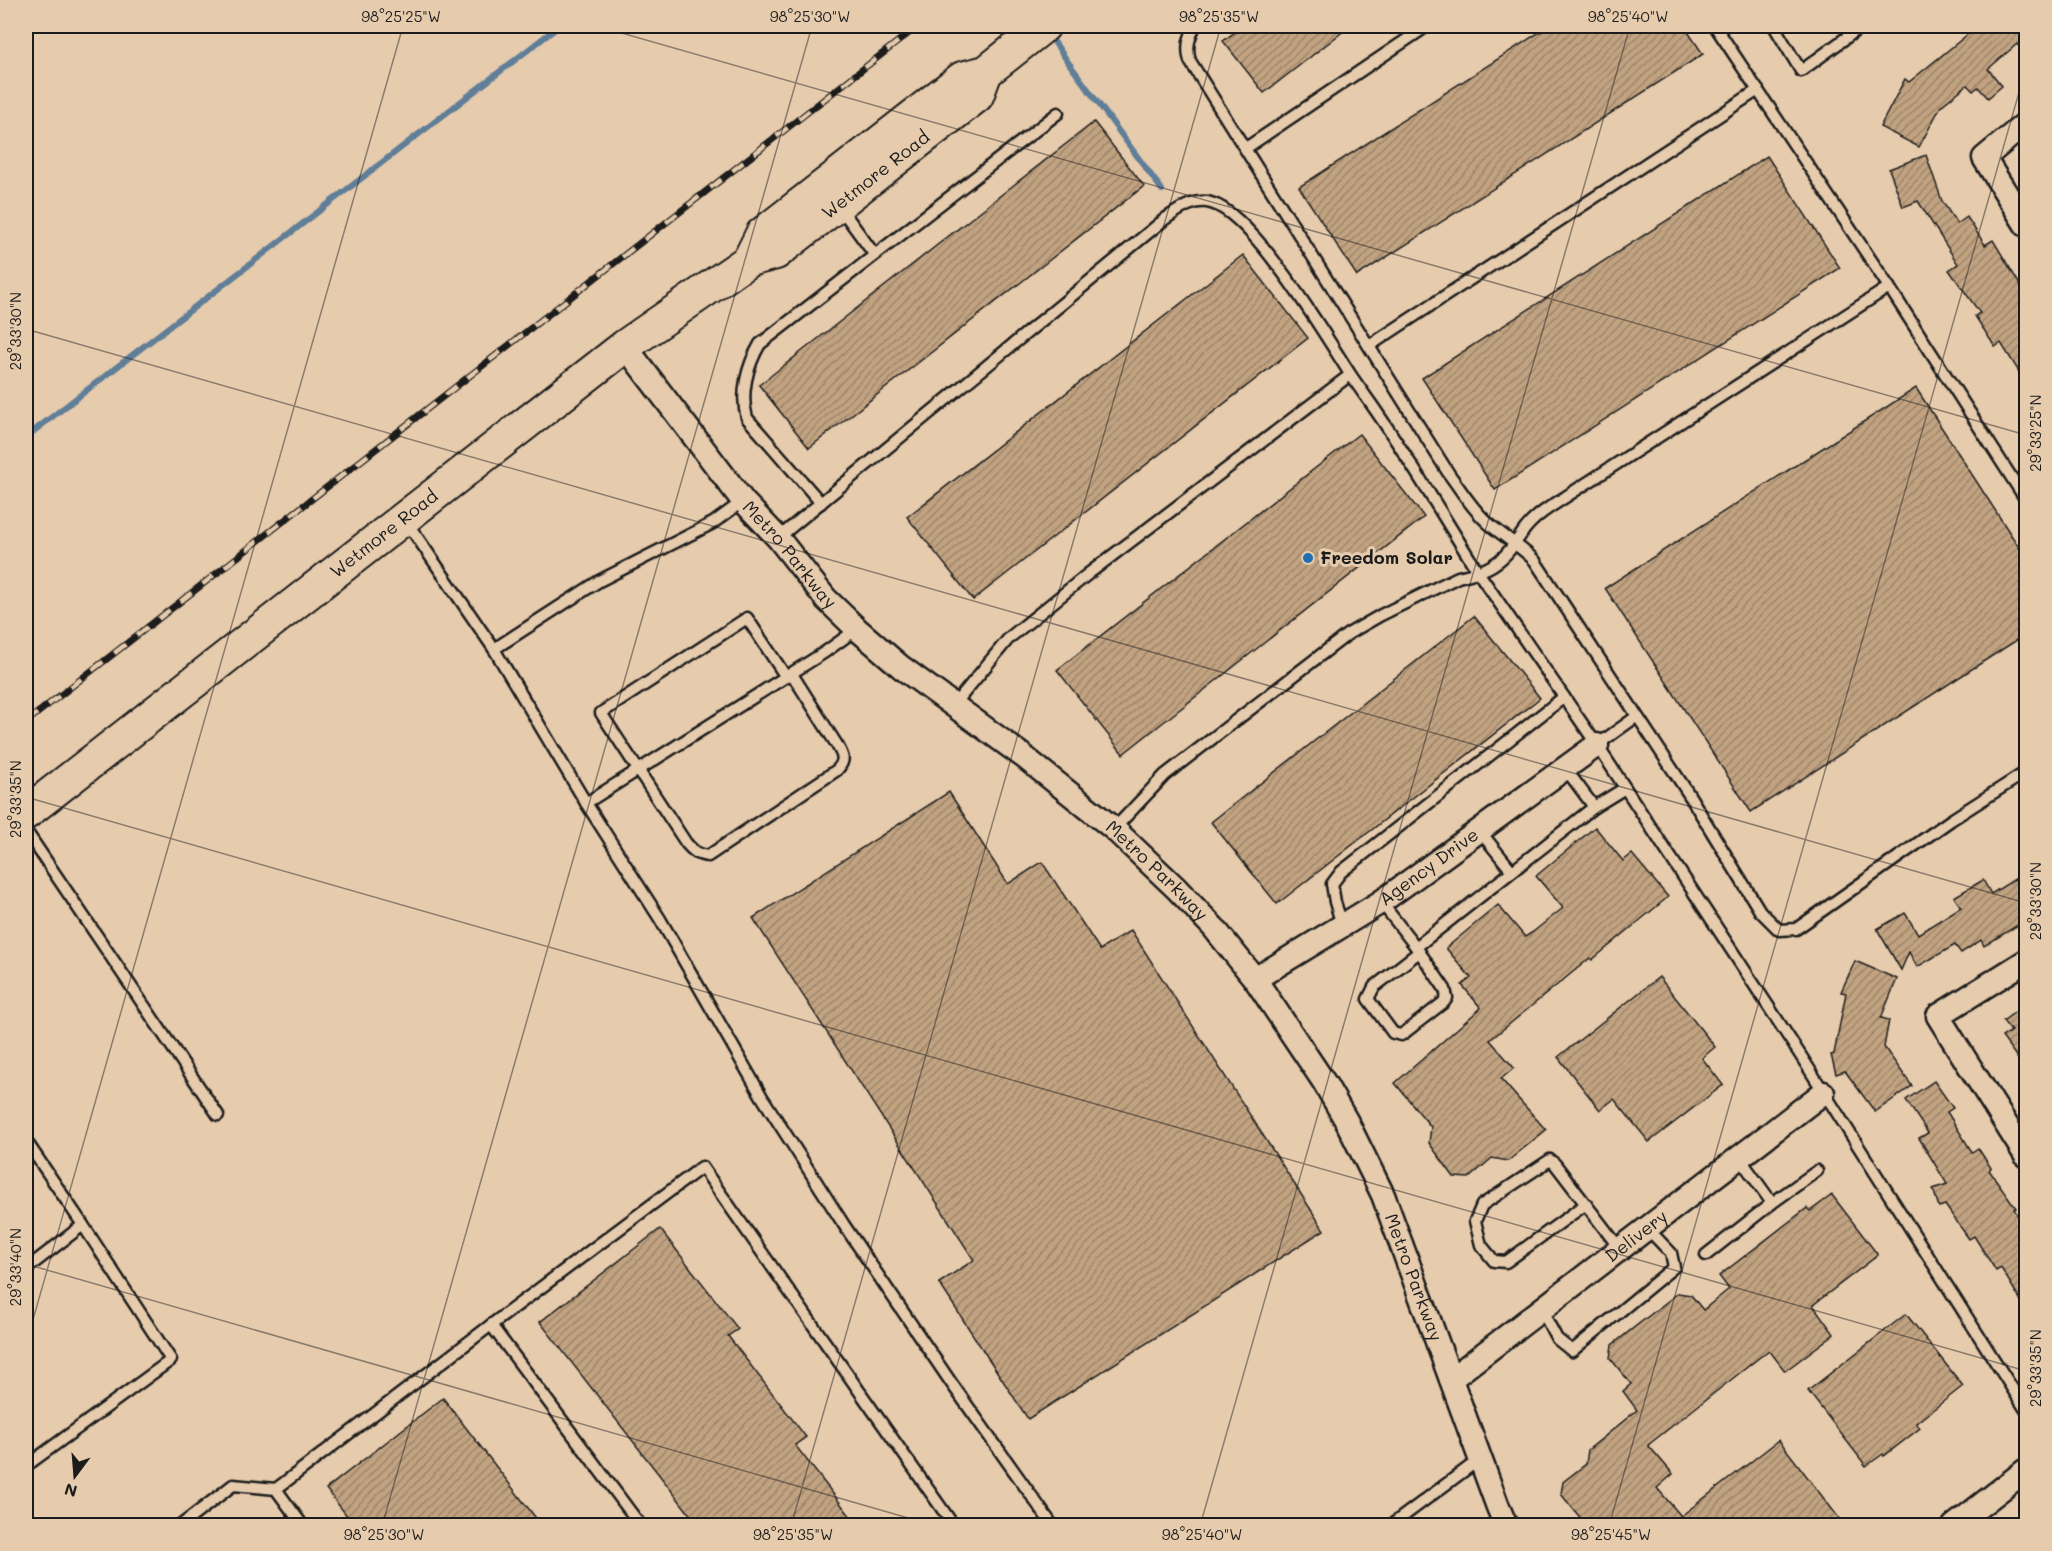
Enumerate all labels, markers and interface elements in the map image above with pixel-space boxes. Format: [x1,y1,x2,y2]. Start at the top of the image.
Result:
text: 98°25'25"W [361,6,441,26]
text: 98°25'30"W [770,6,850,26]
text: 98°25'35"W [1179,6,1259,26]
text: 98°25'40"W [1588,6,1668,26]
street label: Wetmore Road [816,125,934,224]
text: 29°33'30"N [5,292,25,370]
text: 29°33'25"N [2025,394,2045,472]
street label: Wetmore Road [324,483,442,583]
street label: Metro Parkway [738,495,842,614]
place label: Freedom Solar [1320,545,1453,569]
marker: Freedom Solar [1301,551,1315,565]
text: 29°33'35"N [5,760,25,838]
street label: Metro Parkway [1101,814,1214,926]
street label: Agency Drive [1374,822,1483,911]
text: 29°33'30"N [2025,862,2045,940]
street label: Delivery [1600,1204,1672,1267]
street label: Metro Parkway [1380,1210,1449,1344]
text: 29°33'40"N [5,1228,25,1306]
text: 29°33'35"N [2025,1329,2045,1407]
north arrow [45,1446,105,1506]
text: N [62,1479,79,1503]
text: 98°25'30"W [344,1524,424,1544]
text: 98°25'35"W [753,1524,833,1544]
text: 98°25'40"W [1162,1524,1242,1544]
text: 98°25'45"W [1571,1524,1651,1544]

